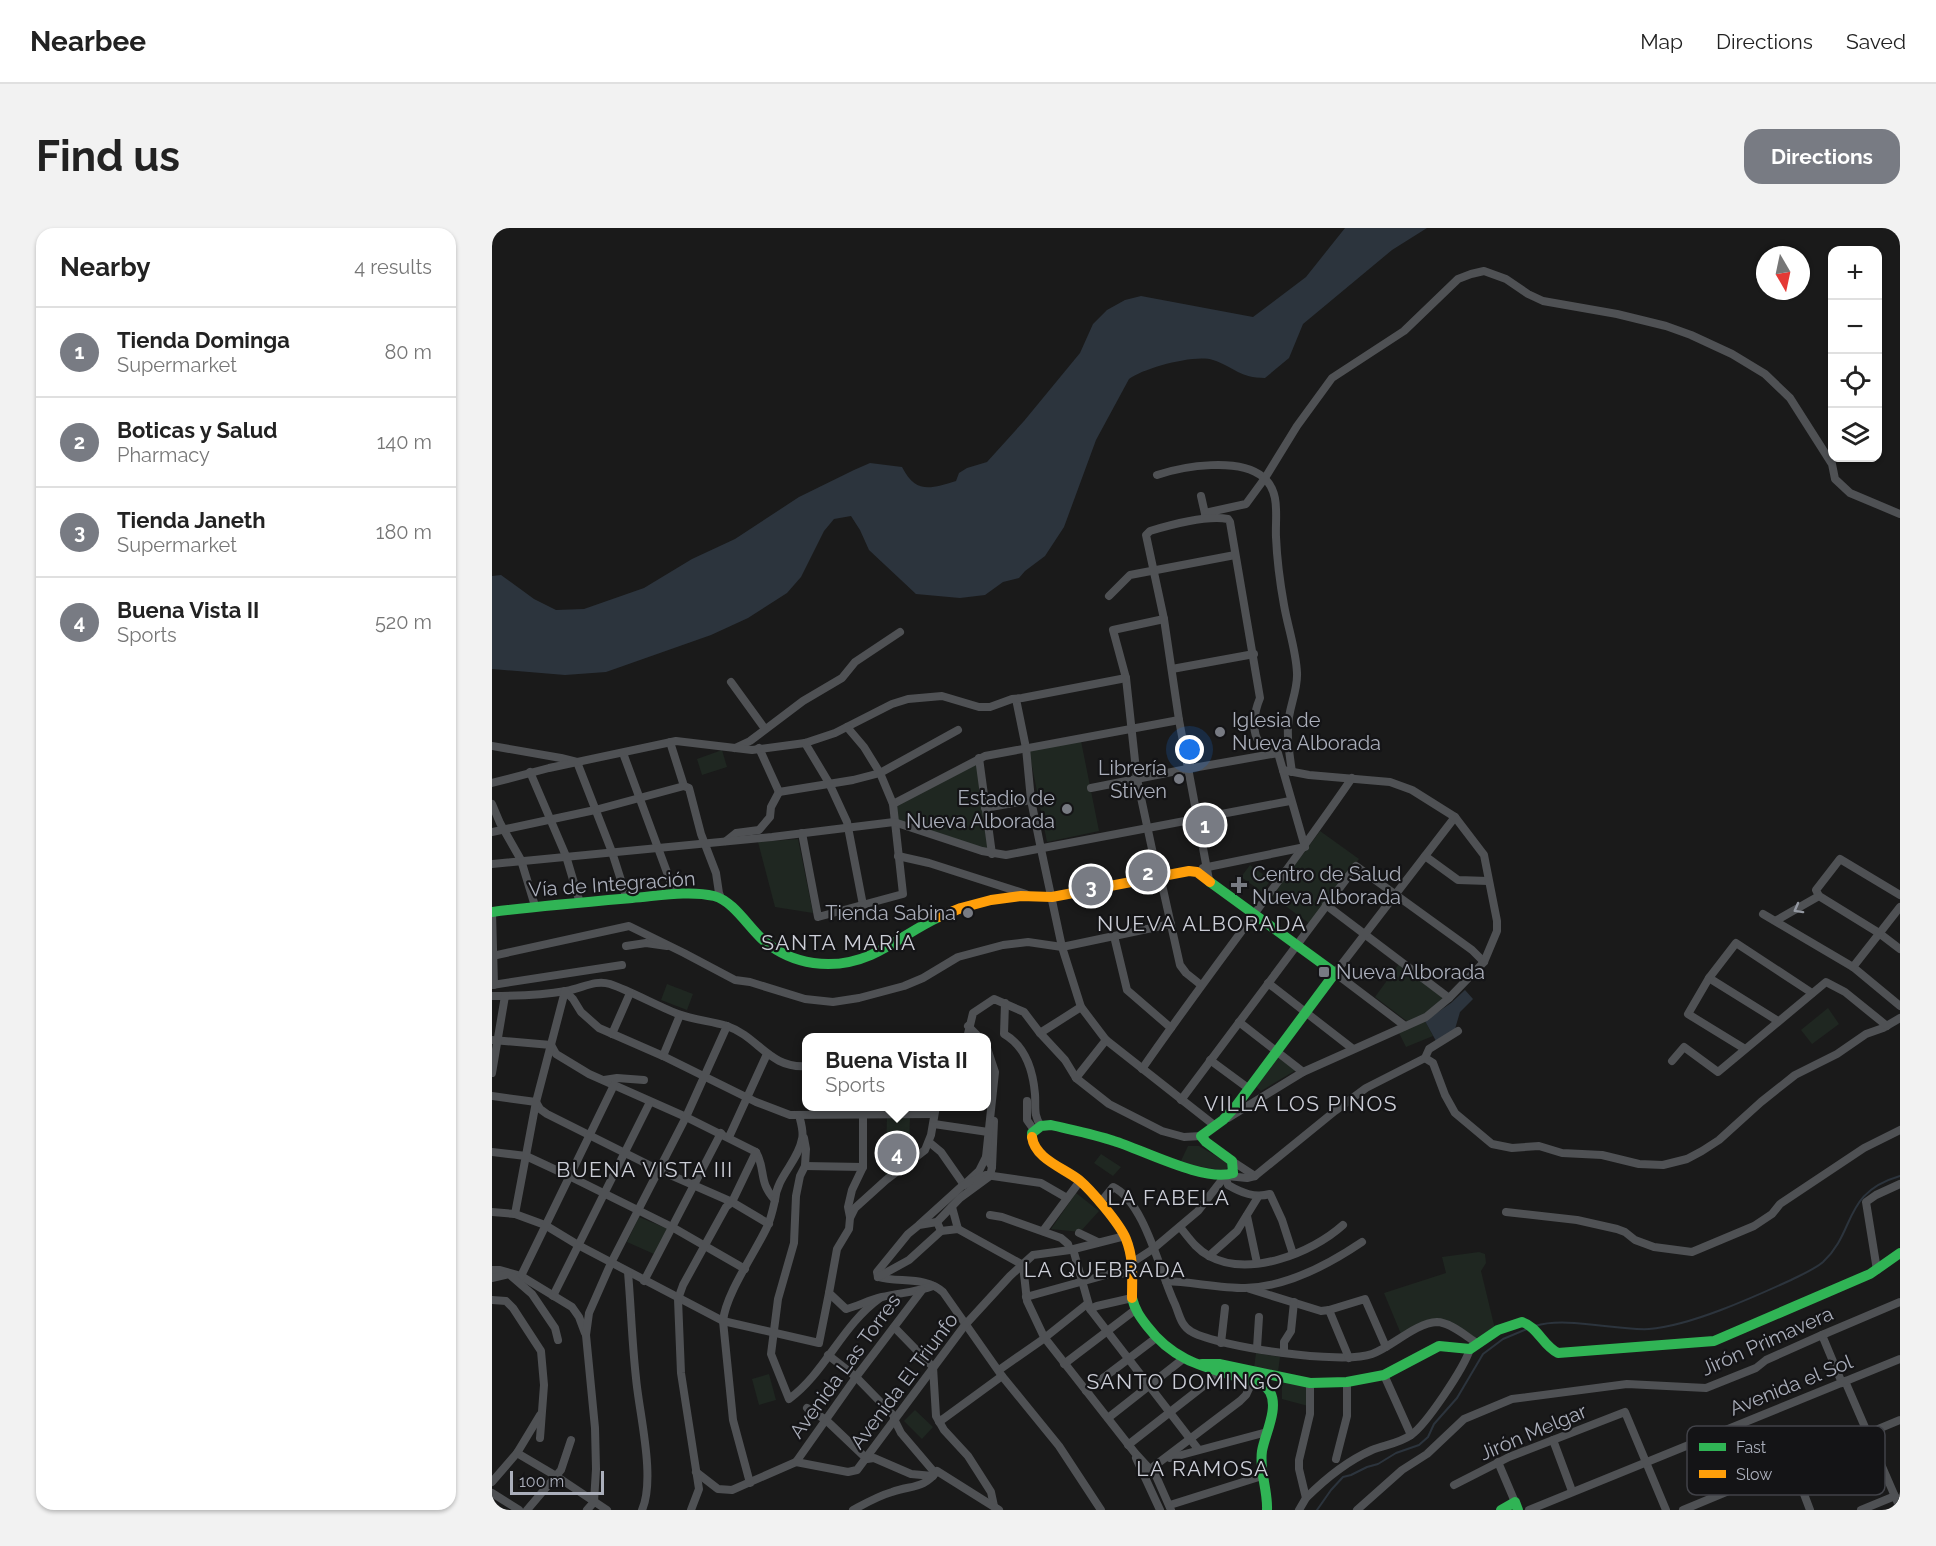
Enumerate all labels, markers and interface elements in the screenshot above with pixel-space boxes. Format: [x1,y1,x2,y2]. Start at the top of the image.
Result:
text: Nearbee [30,25,146,58]
text: Map [1640,29,1683,54]
text: Directions [1716,29,1813,54]
text: Saved [1846,29,1906,54]
button: Directions [1744,129,1900,184]
text: Find us [36,132,180,181]
north arrow [1756,246,1810,300]
map controls [1828,246,1882,462]
button: + [1828,246,1882,300]
text: Nearby [60,252,150,282]
text: 4 results [354,255,432,279]
button: − [1828,300,1882,354]
text: Tienda Dominga [117,327,290,353]
text: 1 [75,340,84,364]
text: 80 m [384,340,432,364]
text: Supermarket [117,353,237,377]
button: locate [1828,354,1882,408]
button: layers [1828,408,1882,462]
text: Boticas y Salud [117,417,277,443]
text: 2 [74,430,85,454]
text: 140 m [377,430,432,454]
text: Pharmacy [117,443,210,467]
text: Tienda Janeth [117,507,266,533]
text: 3 [74,520,85,544]
text: 180 m [376,520,432,544]
text: Supermarket [117,533,237,557]
text: Buena Vista II [117,597,259,623]
text: 4 [74,610,85,634]
text: 520 m [375,610,432,634]
text: Sports [117,623,177,647]
place label: Iglesia de Nueva Alborada [1232,708,1381,755]
marker: Iglesia de Nueva Alborada [1213,725,1227,739]
your location [1175,735,1204,764]
place label: Librería Stiven [1098,756,1167,803]
marker: Librería Stiven [1172,772,1186,786]
place label: Estadio de Nueva Alborada [906,786,1055,833]
marker: Estadio de Nueva Alborada [1060,802,1074,816]
pin: 1 [1186,802,1224,848]
pin: 2 [1128,850,1168,894]
place label: Centro de Salud Nueva Alborada [1252,862,1402,909]
pin: 3 [1072,864,1110,908]
street label: Vía de Integración [528,866,696,902]
marker: Centro de Salud Nueva Alborada [1230,876,1248,894]
place label: Tienda Sabina [825,901,956,925]
one-way arrow [1794,902,1804,913]
marker: Tienda Sabina [961,906,975,920]
district label: NUEVA ALBORADA [1097,911,1307,936]
district label: SANTA MARÍA [761,930,917,955]
place label: Nueva Alborada [1336,960,1485,984]
marker: Nueva Alborada [1317,965,1331,979]
popup [802,1033,991,1111]
text: Buena Vista II [825,1047,968,1073]
text: Sports [825,1073,885,1097]
district label: VILLA LOS PINOS [1204,1091,1398,1116]
pin: 4 [878,1130,916,1176]
district label: BUENA VISTA III [556,1157,734,1182]
district label: LA FABELA [1107,1185,1231,1210]
district label: LA QUEBRADA [1024,1257,1186,1282]
street label: Avenida Las Torres [784,1289,906,1443]
street label: Jirón Primavera [1697,1301,1837,1381]
street label: Avenida El Triunfo [845,1308,963,1454]
street label: Avenida el Sol [1726,1349,1857,1421]
district label: SANTO DOMINGO [1086,1369,1284,1394]
street label: Jirón Melgar [1476,1399,1590,1465]
legend [1687,1426,1885,1495]
text: Fast [1736,1438,1767,1457]
district label: LA RAMOSA [1136,1456,1270,1481]
text: Slow [1736,1465,1772,1484]
scale bar [510,1468,604,1496]
text: 100 m [519,1472,564,1491]

